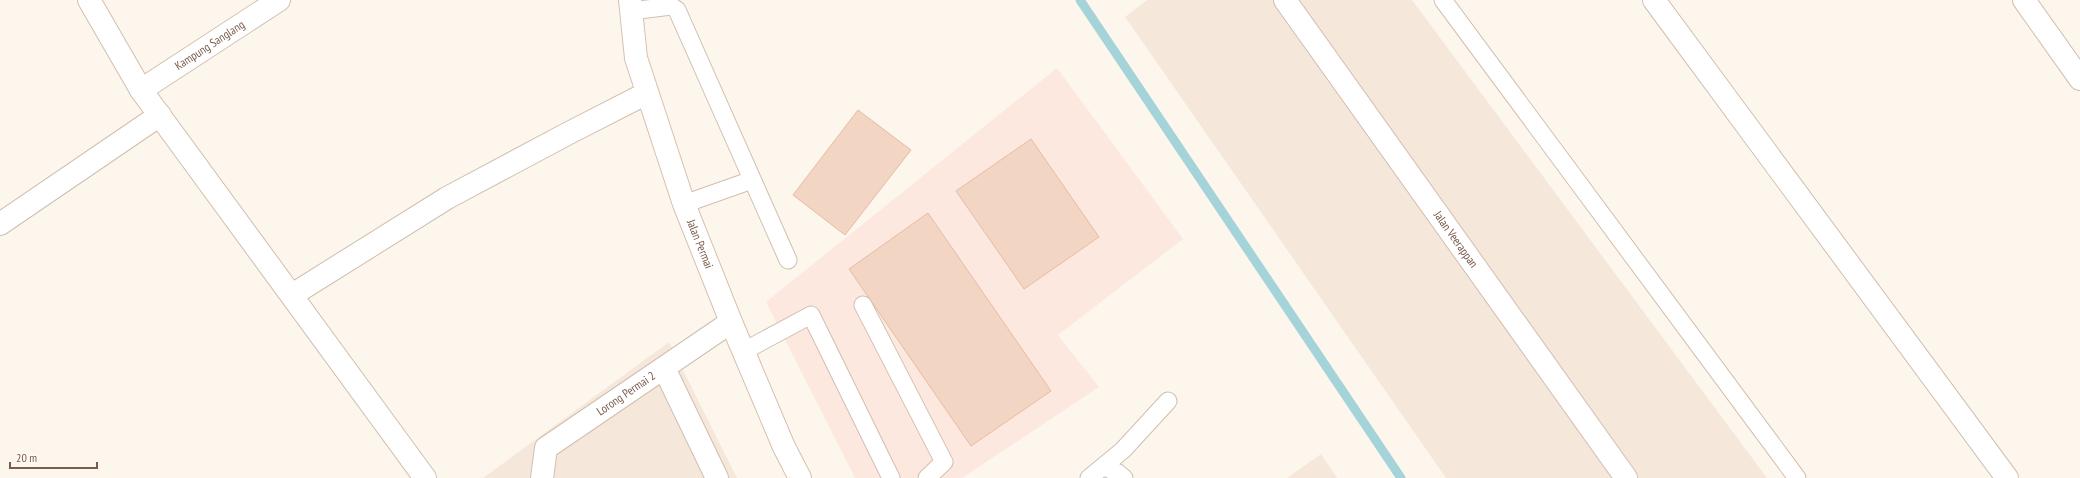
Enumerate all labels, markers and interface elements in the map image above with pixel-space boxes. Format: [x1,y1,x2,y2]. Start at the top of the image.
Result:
street label: Kampung Sanglang [172,17,247,73]
street label: Jalan Veerappan [1430,207,1482,270]
street label: Jalan Permai [683,216,717,271]
street label: Lorong Permai 2 [593,368,658,418]
scale bar [10,444,97,470]
text: 20 m [16,450,37,465]

